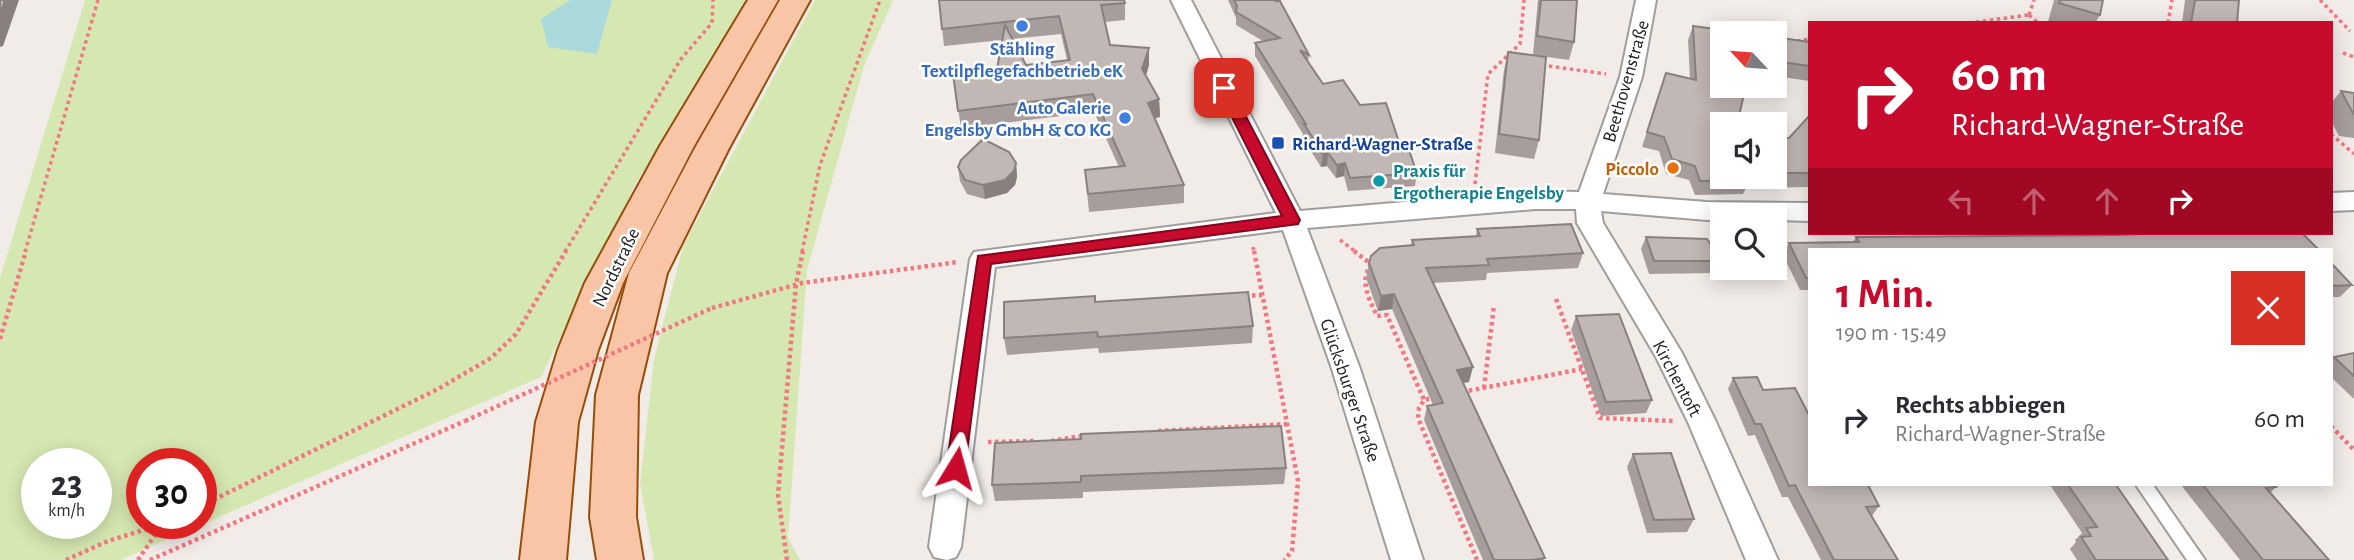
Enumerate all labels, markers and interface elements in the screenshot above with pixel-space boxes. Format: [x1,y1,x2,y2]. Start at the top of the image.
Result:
marker: Stähling Textilpflegefachbetrieb eK [1014,18,1030,34]
street label: Beethovenstraße [1600,18,1653,145]
north arrow [1710,21,1787,98]
map controls [1710,21,1787,280]
place label: Stähling Textilpflegefachbetrieb eK [921,40,1124,81]
icon: right [1836,49,1927,140]
text: 60 m [1951,51,2047,100]
pin [1194,58,1254,118]
icon: arrive [1205,69,1243,107]
place label: Auto Galerie Engelsby GmbH & CO KG [924,99,1111,140]
text: Richard-Wagner-Straße [1951,109,2244,141]
marker: Auto Galerie Engelsby GmbH & CO KG [1117,110,1133,126]
button: sound [1710,112,1787,189]
marker: Richard-Wagner-Straße [1270,135,1286,151]
place label: Richard-Wagner-Straße [1292,135,1473,154]
place label: Piccolo [1605,160,1659,179]
marker: Piccolo [1665,160,1681,176]
place label: Praxis für Ergotherapie Engelsby [1393,162,1564,203]
marker: Praxis für Ergotherapie Engelsby [1371,173,1387,189]
icon: left [1942,182,1980,220]
icon: ahead [2015,182,2053,220]
icon: ahead [2088,182,2126,220]
icon: right [2161,182,2199,220]
button: search [1710,203,1787,280]
street label: Nordstraße [589,225,643,310]
button: close [2231,271,2305,345]
text: 1 Min. [1836,273,1934,315]
street label: Glücksburger Straße [1316,316,1383,465]
text: 190 m · 15:49 [1836,322,1947,345]
street label: Kirchentoft [1649,337,1705,420]
text: Rechts abbiegen [1895,392,2066,418]
icon: right [1836,401,1874,439]
text: 60 m [2254,406,2305,432]
text: Richard-Wagner-Straße [1895,423,2106,446]
position arrow [919,431,993,505]
speed limit sign: 30 [126,448,217,539]
text: 23 [51,467,82,502]
text: km/h [48,502,85,520]

